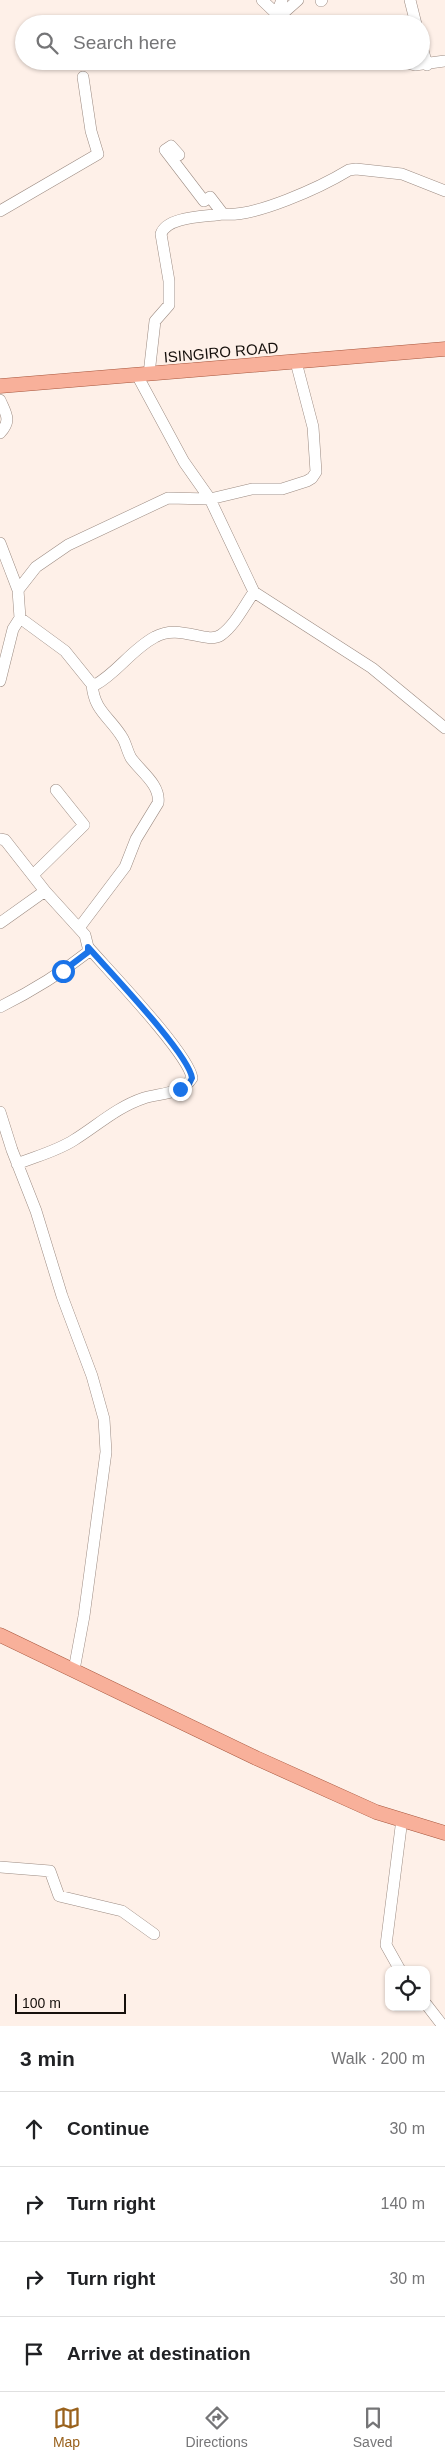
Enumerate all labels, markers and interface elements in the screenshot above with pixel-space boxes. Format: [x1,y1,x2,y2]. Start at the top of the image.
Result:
search box [15,15,430,70]
icon: search [33,29,61,57]
text: Search here [73,32,177,53]
street label: ISINGIRO ROAD [163,339,279,365]
route start [52,960,75,983]
route end [169,1078,192,1101]
map controls [385,1966,430,2011]
button: locate [385,1966,430,2011]
scale bar [15,1991,126,2014]
text: 100 m [22,1995,61,2011]
text: 3 min [20,2047,75,2070]
text: Walk · 200 m [331,2050,425,2067]
icon: ahead [20,2115,48,2143]
text: Continue [67,2118,149,2139]
text: 30 m [389,2120,425,2137]
icon: right [20,2190,48,2218]
text: Turn right [67,2193,155,2214]
text: 140 m [381,2195,425,2212]
icon: right [20,2265,48,2293]
text: Turn right [67,2268,155,2289]
text: 30 m [389,2270,425,2287]
icon: arrive [20,2340,48,2368]
text: Arrive at destination [67,2343,251,2364]
tab: Map [53,2404,81,2450]
tab: Directions [186,2404,248,2450]
tab: Saved [353,2404,392,2450]

